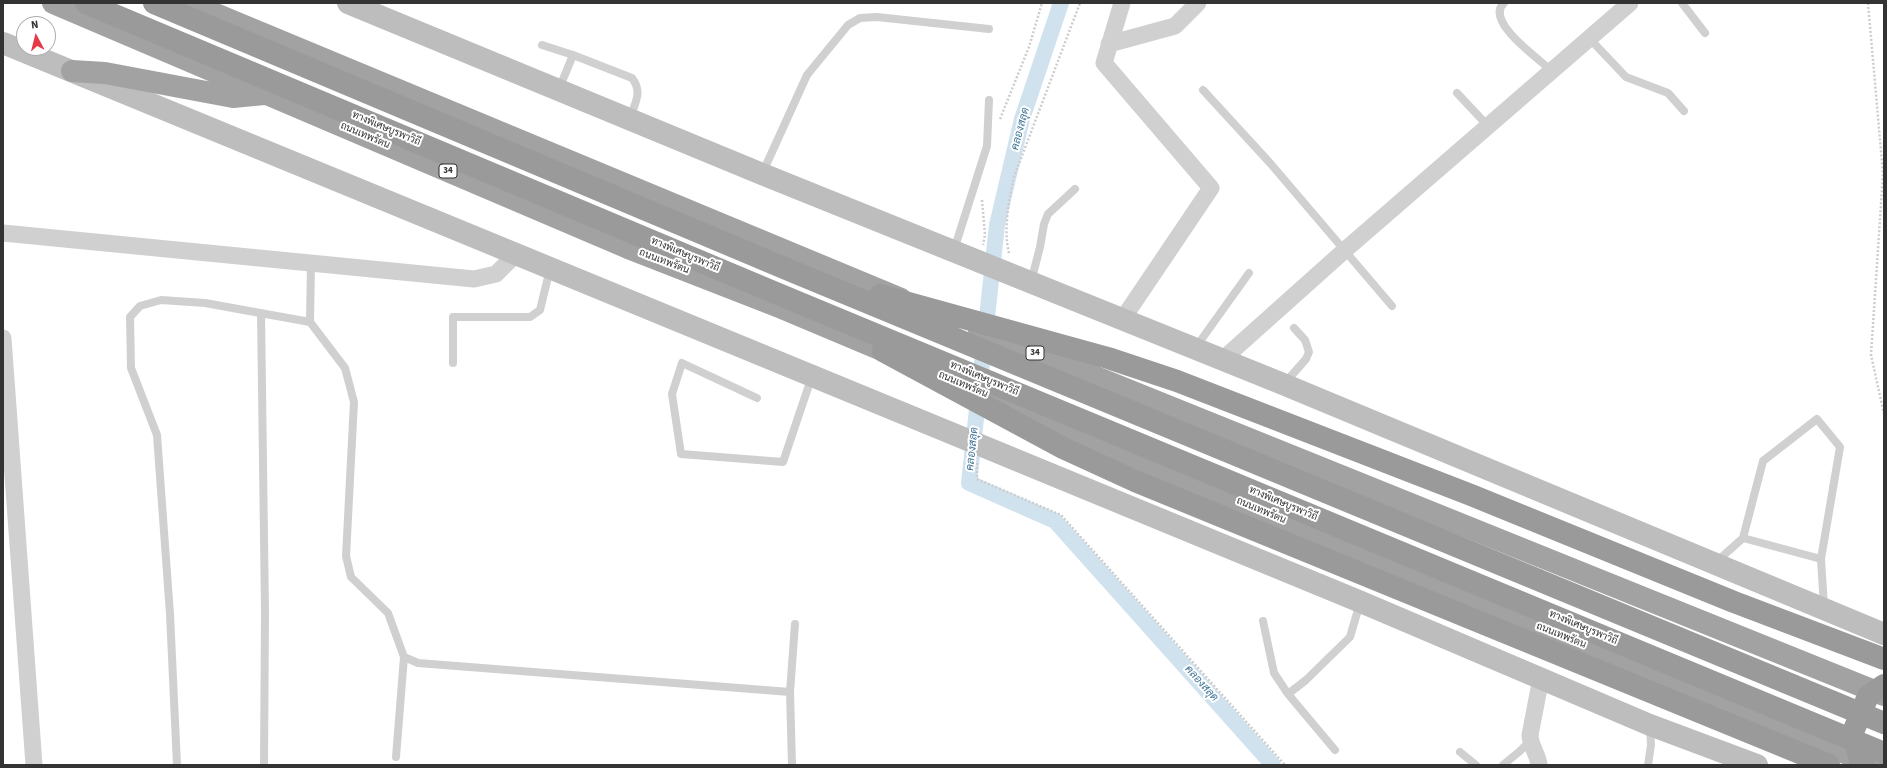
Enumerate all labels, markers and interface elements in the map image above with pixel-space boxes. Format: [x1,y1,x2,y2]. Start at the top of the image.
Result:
north arrow [16,16,56,56]
text: N [30,17,39,32]
water label: คลองสลุด [1009,106,1033,152]
street label: ทางพิเศษบูรพาวิถี [350,109,422,149]
street label: ถนนเทพรัตน [338,120,392,152]
road number: 34 [439,164,457,178]
street label: ทางพิเศษบูรพาวิถี [649,235,721,275]
street label: ถนนเทพรัตน [637,247,691,277]
road number: 34 [1026,346,1044,360]
street label: ทางพิเศษบูรพาวิถี [948,359,1020,399]
street label: ถนนเทพรัตน [936,369,990,401]
water label: คลองสลุด [964,427,982,471]
street label: ทางพิเศษบูรพาวิถี [1247,484,1319,524]
street label: ถนนเทพรัตน [1234,495,1288,527]
street label: ทางพิเศษบูรพาวิถี [1547,608,1619,648]
street label: ถนนเทพรัตน [1534,621,1588,651]
water label: คลองสลุด [1181,663,1221,705]

